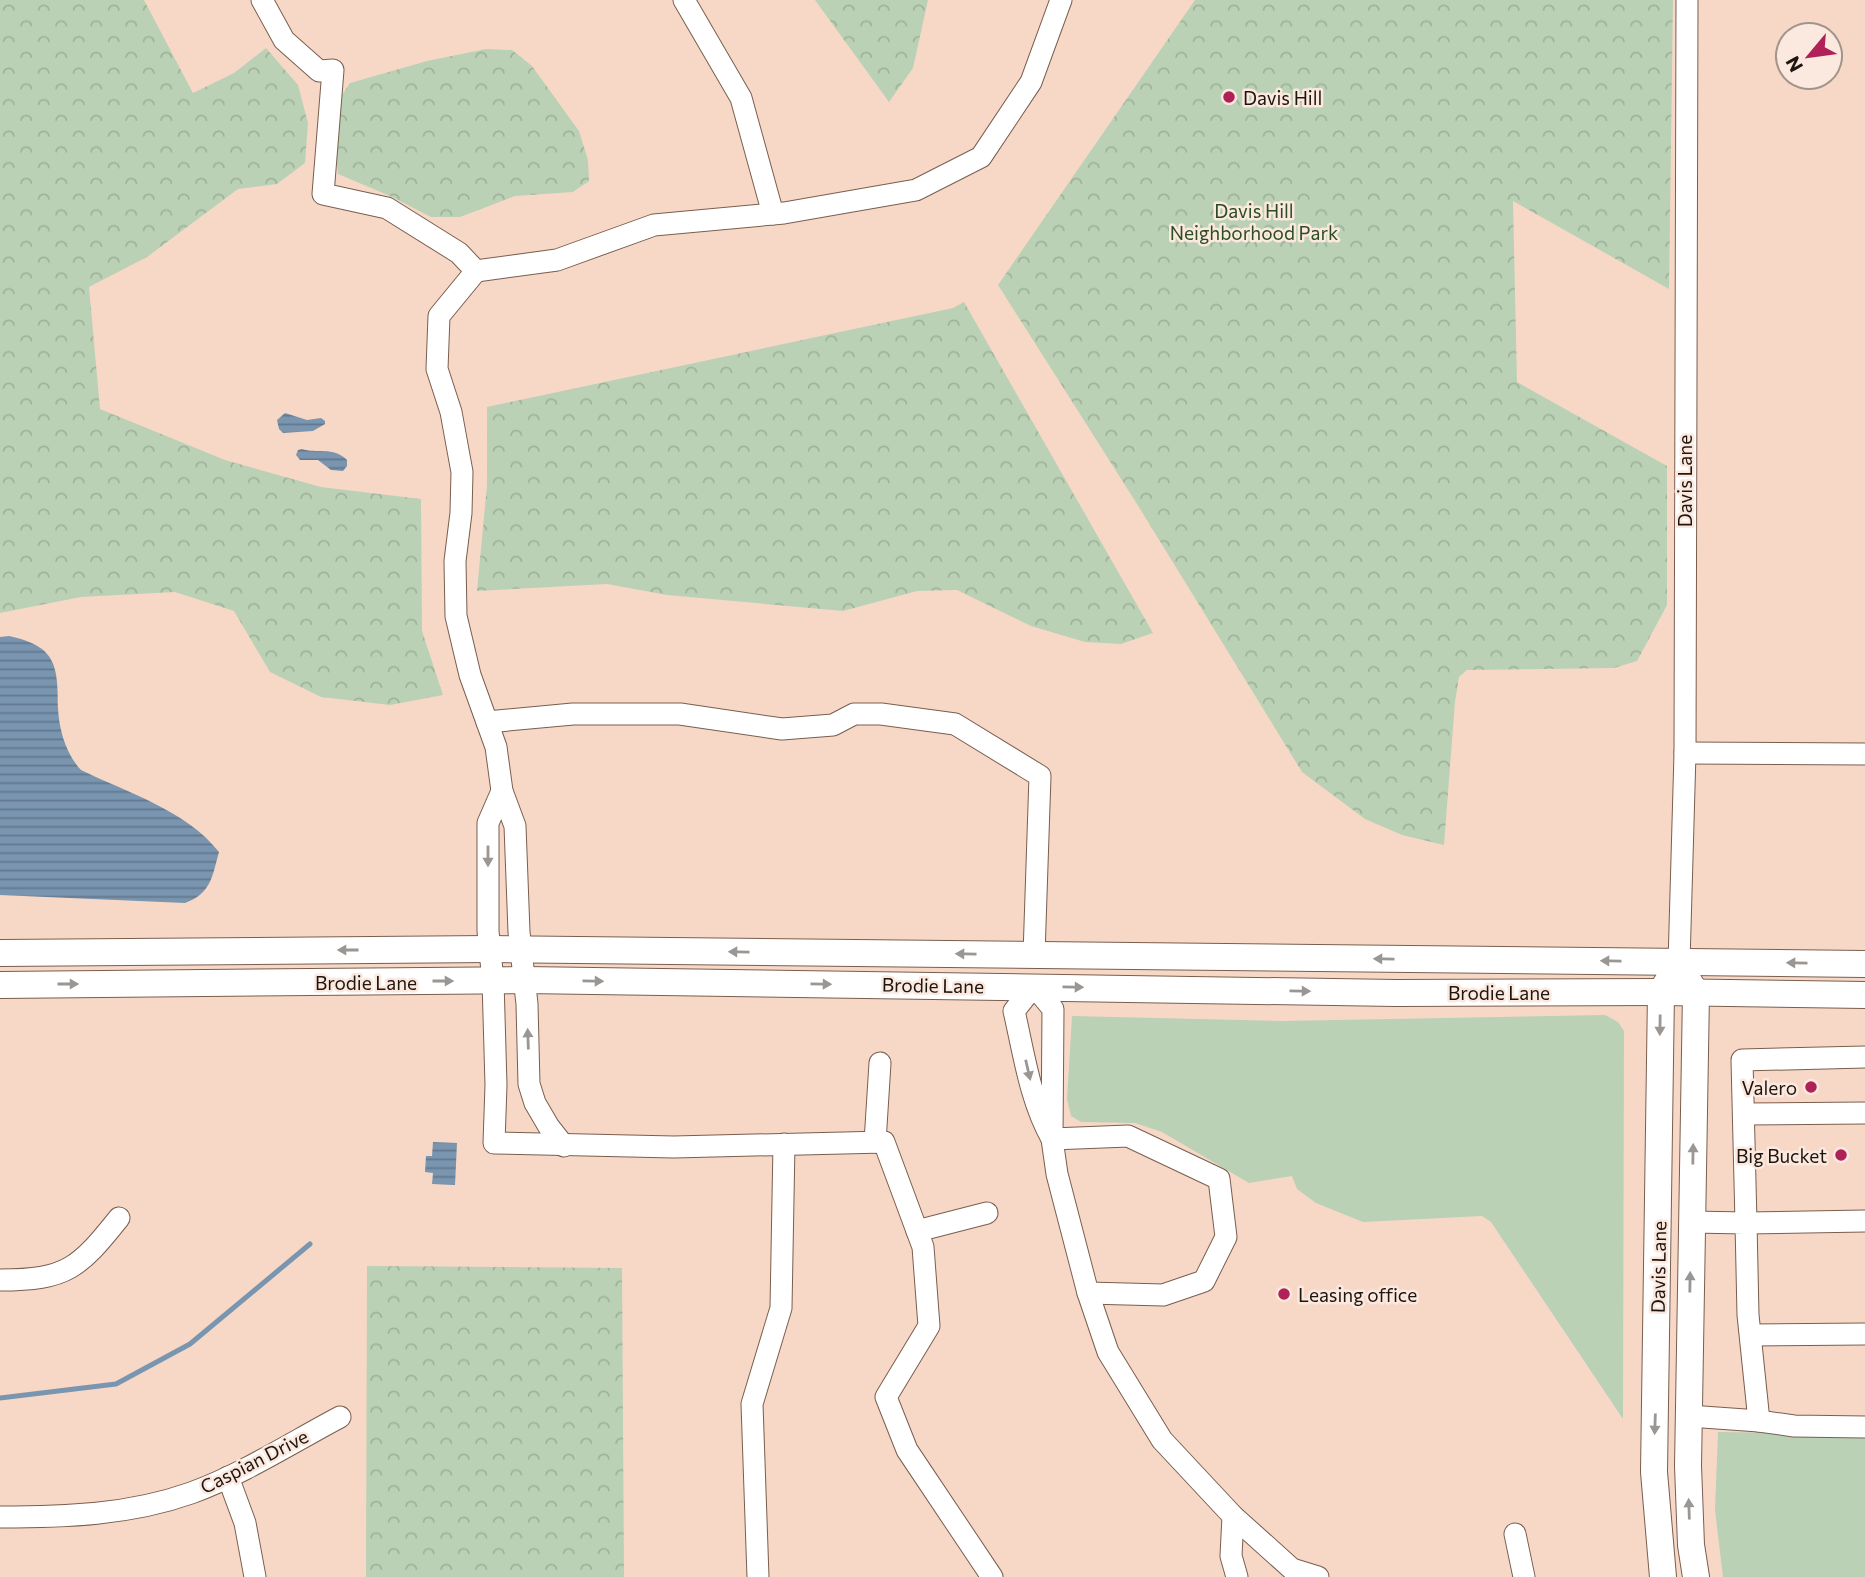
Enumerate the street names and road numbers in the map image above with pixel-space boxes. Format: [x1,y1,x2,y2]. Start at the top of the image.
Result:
street label: Davis Lane [1673,435,1696,527]
street label: Brodie Lane [315,971,417,994]
street label: Brodie Lane [882,973,984,997]
street label: Brodie Lane [1448,981,1550,1004]
street label: Davis Lane [1646,1221,1670,1313]
street label: Caspian Drive [196,1424,312,1498]

